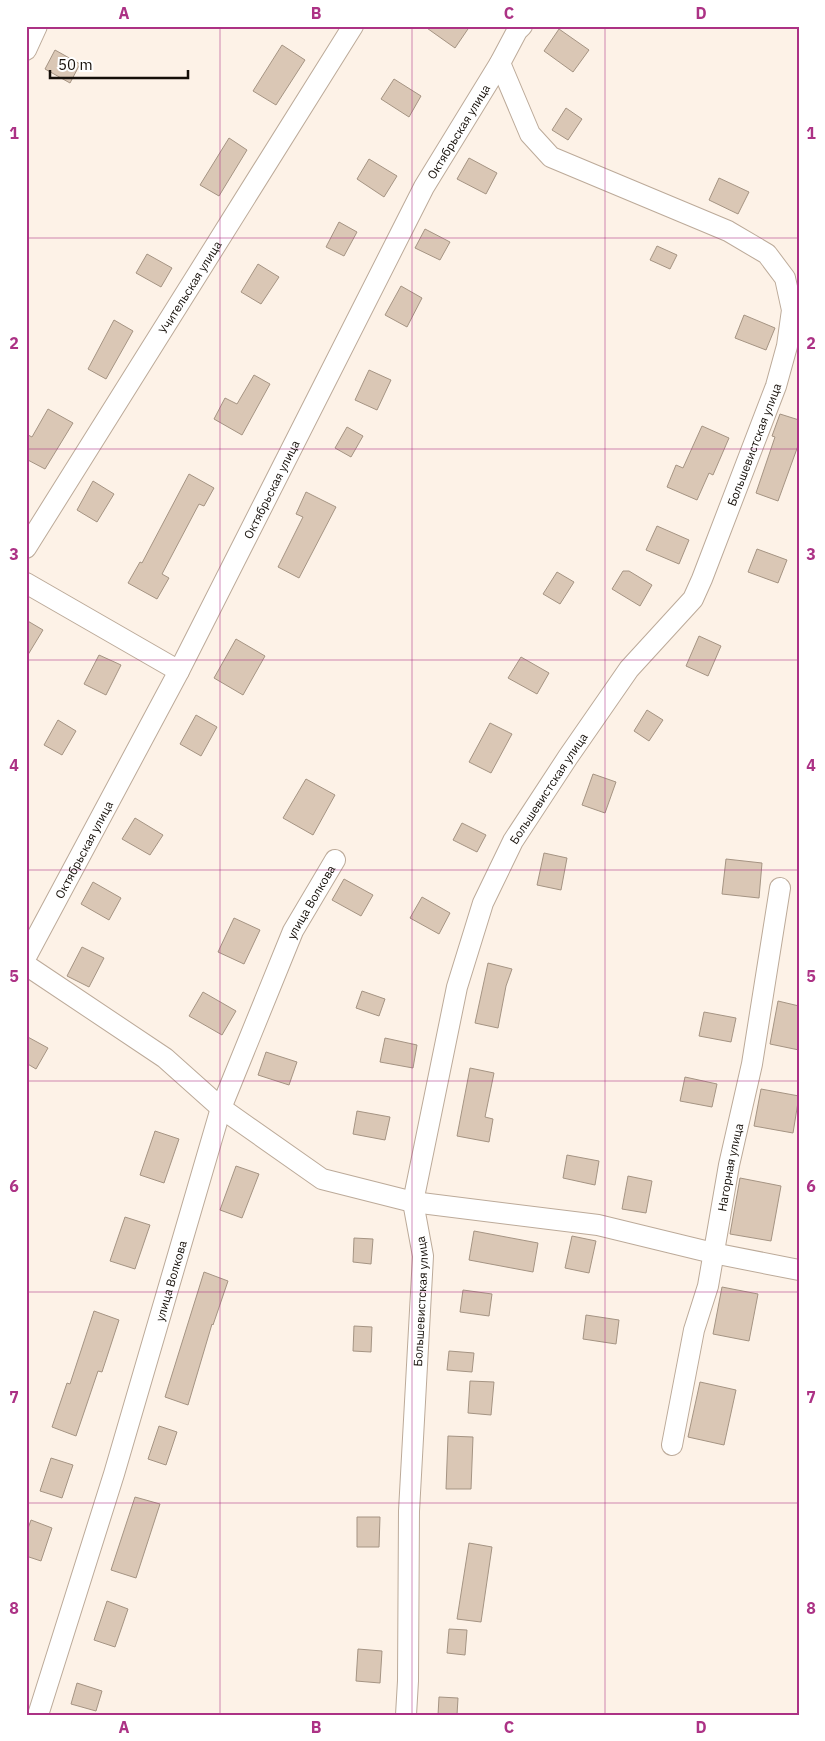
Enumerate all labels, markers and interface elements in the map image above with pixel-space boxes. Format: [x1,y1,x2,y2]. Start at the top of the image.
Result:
text: A [119,3,130,23]
text: B [311,3,322,23]
text: C [504,3,514,23]
text: D [695,3,707,23]
scale bar [50,48,188,80]
text: 50 m [58,55,93,74]
street label: Октябрьская улица [423,81,493,182]
text: 1 [9,123,19,143]
text: 1 [806,123,816,143]
street label: Учительская улица [155,237,225,336]
text: 2 [9,333,19,353]
text: 2 [806,333,816,353]
street label: Большевистская улица [723,380,784,508]
street label: Октябрьская улица [240,437,302,541]
text: 3 [9,544,19,564]
text: 3 [806,544,816,564]
street label: Большевистская улица [506,729,591,847]
text: 4 [9,755,19,775]
text: 4 [806,755,816,775]
street label: Октябрьская улица [51,798,116,901]
street label: улица Волкова [283,862,338,941]
text: 5 [9,966,19,986]
text: 5 [806,966,816,986]
street label: Нагорная улица [714,1121,746,1212]
text: 6 [9,1176,19,1196]
text: 6 [806,1176,816,1196]
street label: Большевистская улица [409,1235,431,1367]
street label: улица Волкова [152,1238,190,1323]
text: 7 [9,1387,19,1407]
text: 7 [806,1387,816,1407]
text: 8 [9,1598,19,1618]
text: 8 [806,1598,816,1618]
text: A [119,1717,130,1737]
text: B [311,1717,322,1737]
text: C [504,1717,514,1737]
text: D [695,1717,707,1737]

